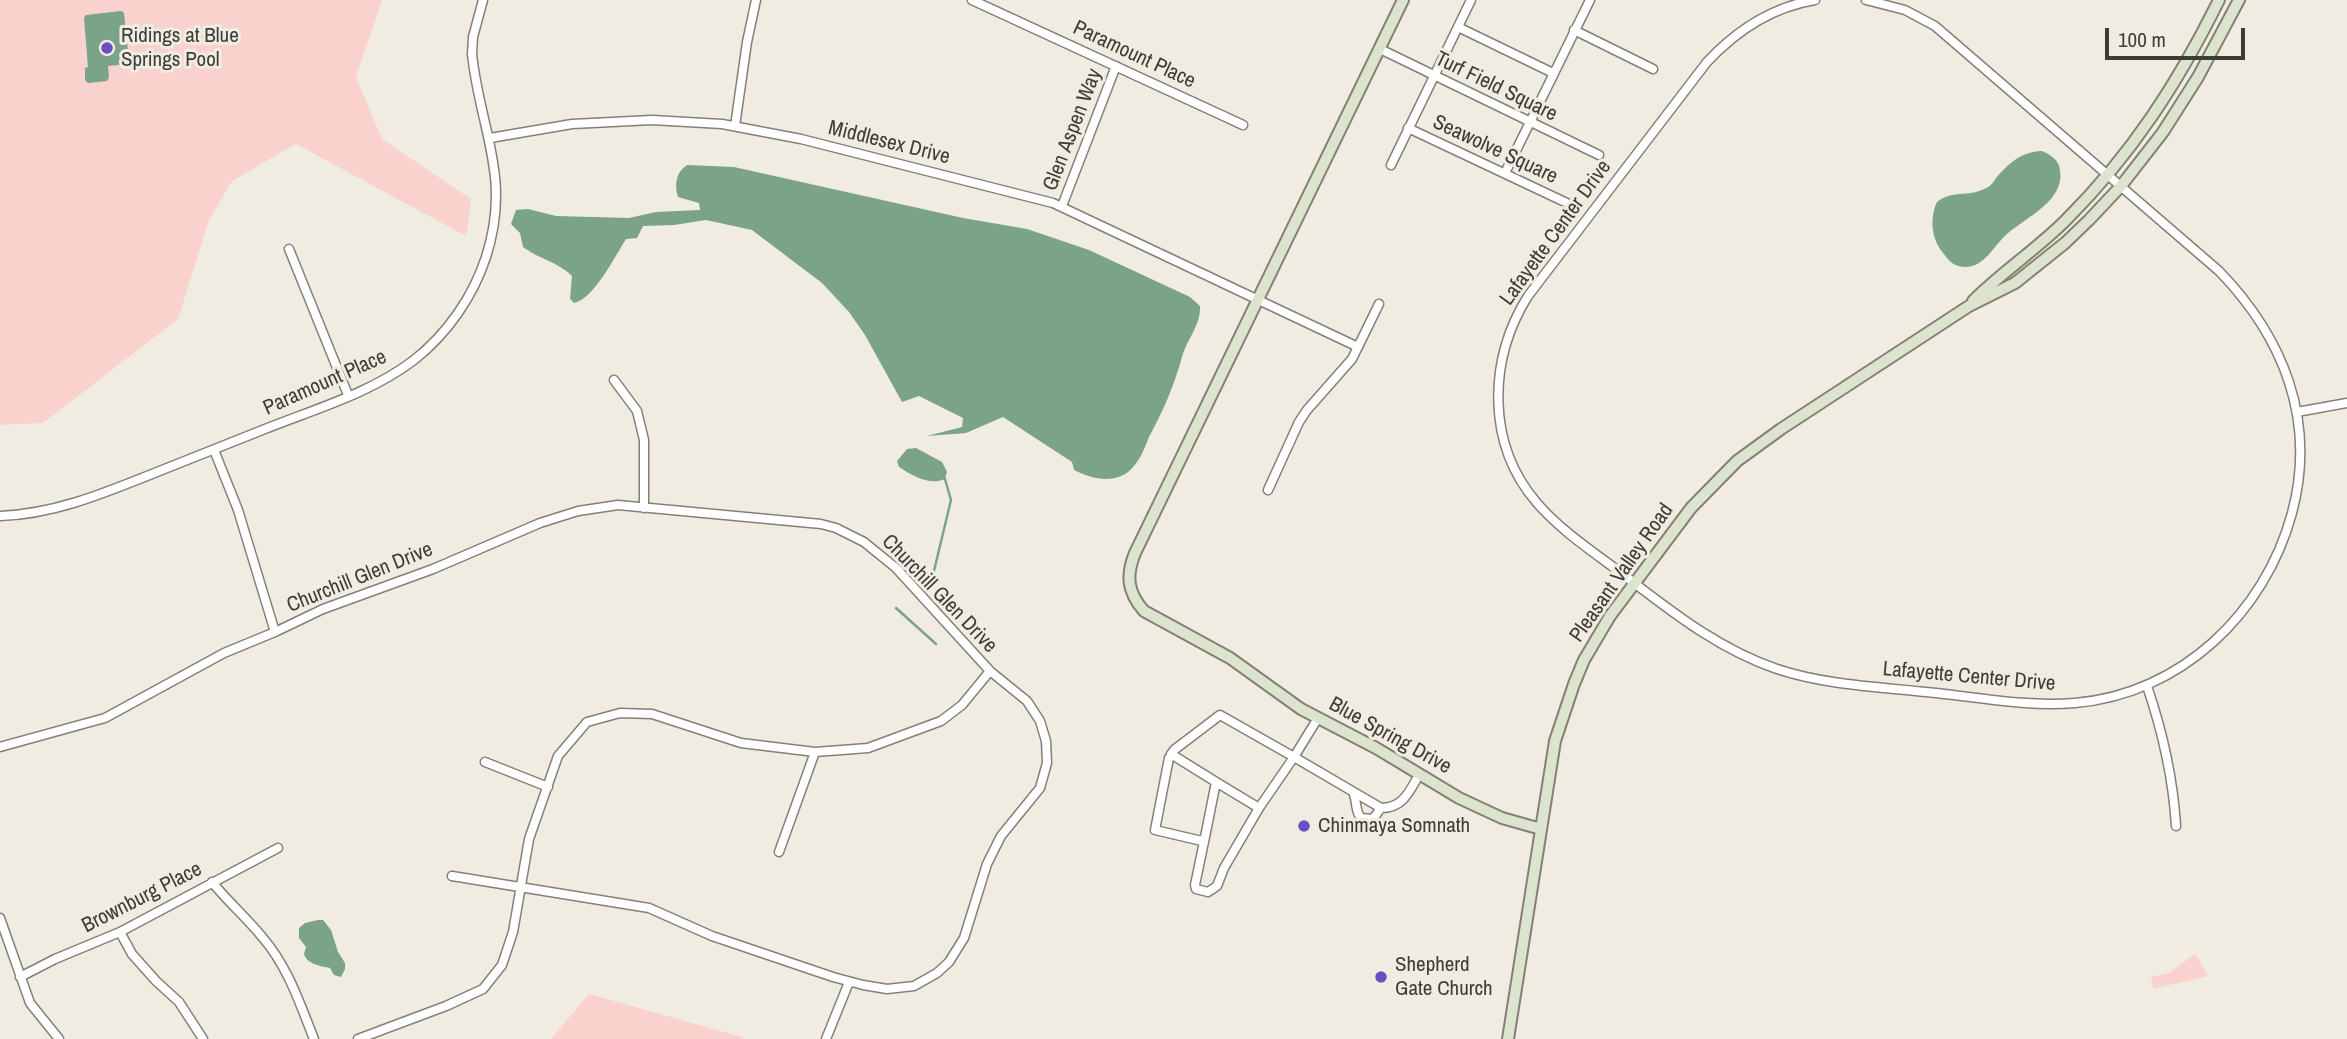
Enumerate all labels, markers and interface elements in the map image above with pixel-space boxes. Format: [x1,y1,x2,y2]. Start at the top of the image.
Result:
scale bar [2109,14,2249,58]
street label: Paramount Place [1069,16,1199,94]
place label: Ridings at Blue Springs Pool [121,23,239,73]
text: 100 m [2118,25,2166,54]
marker: Ridings at Blue Springs Pool [99,40,115,56]
street label: Turf Field Square [1431,47,1561,127]
street label: Glen Aspen Way [1038,65,1108,195]
street label: Seawolve Square [1429,110,1561,190]
street label: Middlesex Drive [826,116,952,170]
street label: Lafayette Center Drive [1495,156,1617,310]
street label: Paramount Place [260,345,390,421]
street label: Pleasant Valley Road [1565,499,1679,647]
street label: Churchill Glen Drive [876,529,1002,659]
street label: Churchill Glen Drive [283,537,437,619]
street label: Lafayette Center Drive [1882,657,2056,697]
street label: Blue Spring Drive [1324,692,1456,780]
place label: Chinmaya Somnath [1318,813,1470,839]
marker: Chinmaya Somnath [1296,818,1312,834]
street label: Brownburg Place [78,857,206,939]
place label: Shepherd Gate Church [1395,952,1493,1002]
marker: Shepherd Gate Church [1373,969,1389,985]

